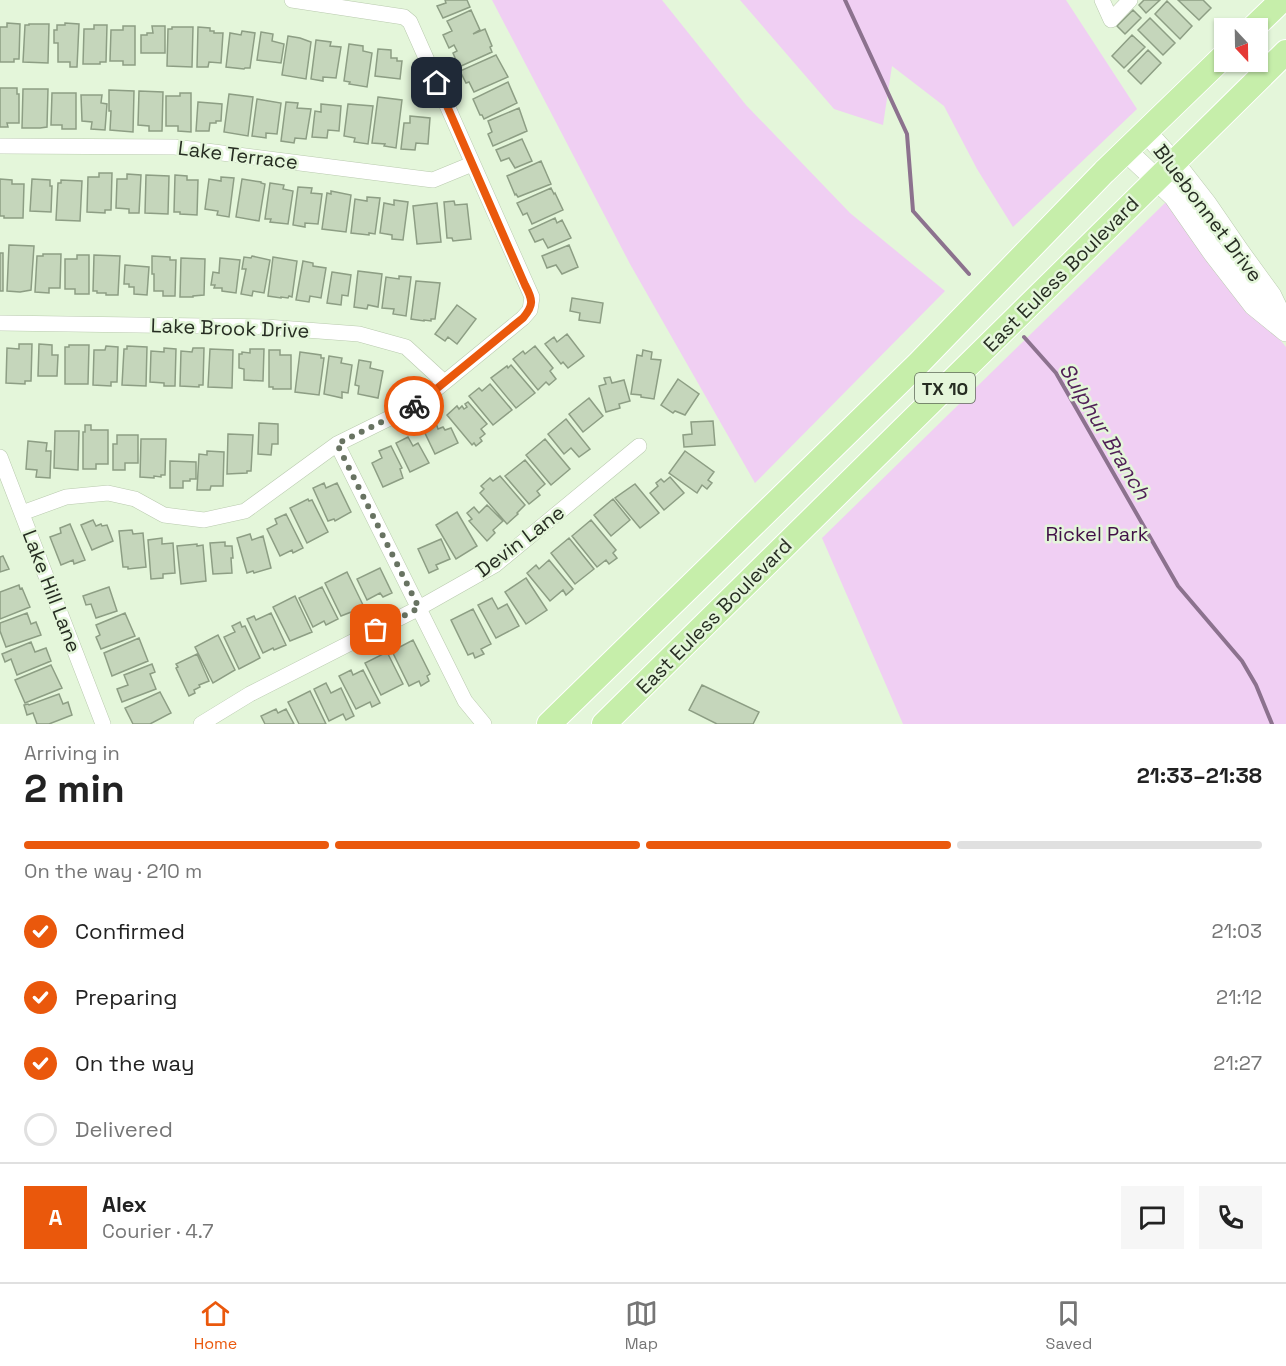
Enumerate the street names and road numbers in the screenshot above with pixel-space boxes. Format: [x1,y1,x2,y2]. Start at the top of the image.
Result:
street label: Lake Terrace [177,135,299,175]
street label: Bluebonnet Drive [1148,139,1268,287]
street label: East Euless Boulevard [978,191,1144,357]
street label: Lake Brook Drive [150,312,310,344]
road number: TX 10 [915,373,975,403]
street label: Devin Lane [471,499,569,583]
street label: Lake Hill Lane [17,526,87,656]
street label: East Euless Boulevard [631,533,797,699]

